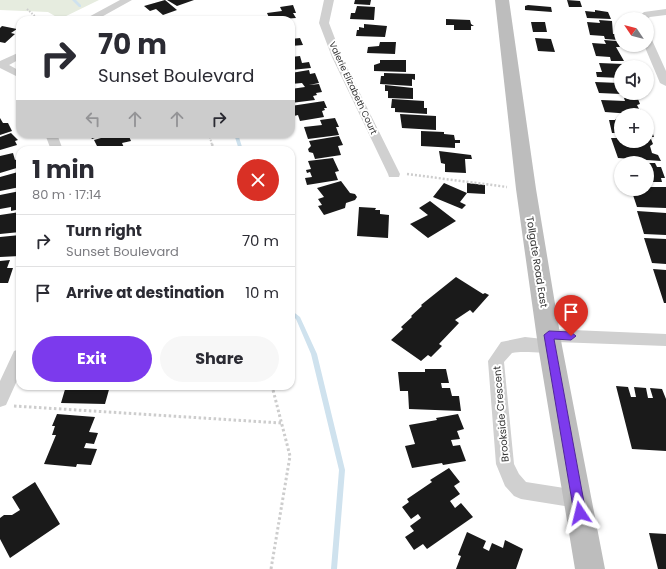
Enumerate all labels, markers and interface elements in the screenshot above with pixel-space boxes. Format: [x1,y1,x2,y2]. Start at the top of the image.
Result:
north arrow [614,12,654,52]
map controls [614,12,654,196]
text: 70 m [98,25,167,64]
icon: right [32,32,84,84]
street label: Valerie Elizabeth Court [326,40,380,136]
button: sound [614,60,654,100]
text: Sunset Boulevard [98,63,254,88]
icon: left [82,108,104,130]
icon: ahead [124,108,146,130]
icon: ahead [166,108,188,130]
icon: right [208,108,230,130]
button: + [614,108,654,148]
text: 1 min [32,153,95,186]
button: − [614,156,654,196]
button: close [237,159,279,201]
text: 80 m · 17:14 [32,185,101,204]
street label: Tollgate Road East [522,215,552,309]
text: Turn right [66,220,142,241]
icon: right [32,230,54,252]
text: 70 m [242,230,279,251]
text: Sunset Boulevard [66,242,179,261]
icon: arrive [32,282,54,304]
text: Arrive at destination [66,282,224,303]
text: 10 m [245,282,279,303]
pin [554,295,588,336]
icon: arrive [560,301,582,323]
button: Exit [32,336,152,382]
button: Share [160,336,279,382]
street label: Brookside Crescent [489,365,513,463]
position arrow [559,492,601,534]

